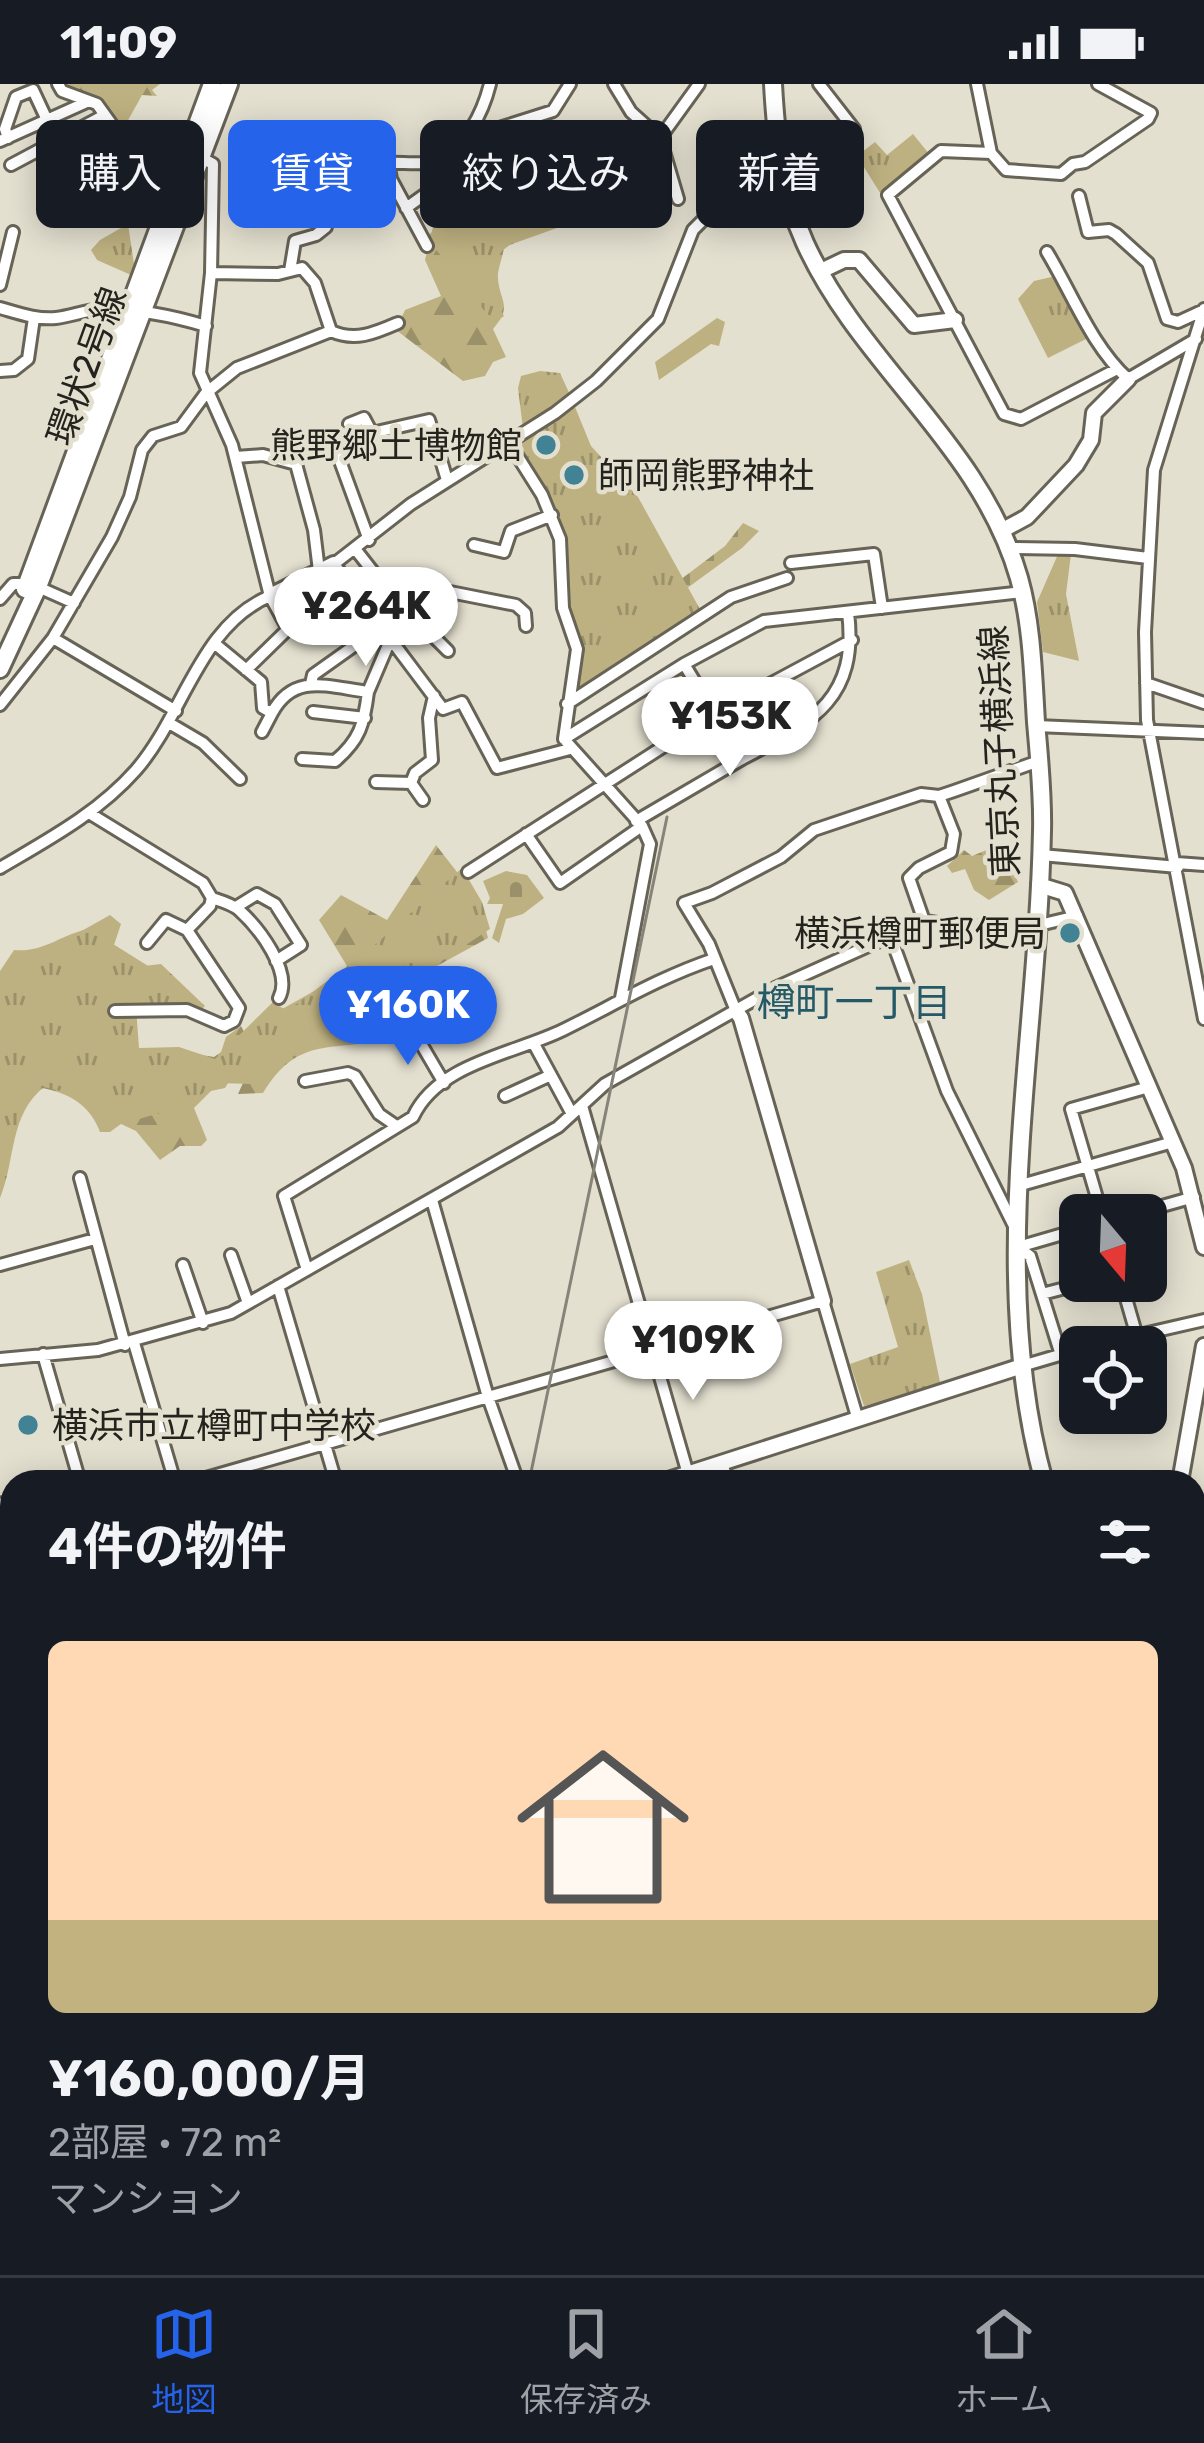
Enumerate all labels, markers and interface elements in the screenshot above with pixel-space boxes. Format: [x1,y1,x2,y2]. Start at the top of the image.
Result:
text: 11:09 [60,16,177,69]
chip: 購入 [36,120,204,228]
chip: 賃貸 [228,120,396,228]
chip: 絞り込み [420,120,672,228]
chip: 新着 [696,120,864,228]
street label: 環状2号線 [38,281,135,451]
place label: 熊野郷土博物館 [270,424,522,467]
marker: 熊野郷土博物館 [533,432,559,458]
place label: 師岡熊野神社 [598,454,814,497]
marker: 師岡熊野神社 [561,462,587,488]
pin: ¥264K [282,567,450,669]
text: ¥264K [301,583,431,629]
street label: 東京丸子横浜線 [971,624,1028,878]
pin: ¥153K [646,677,814,779]
text: ¥153K [668,693,792,739]
place label: 横浜樽町郵便局 [794,912,1046,955]
marker: 横浜樽町郵便局 [1057,920,1083,946]
pin: ¥160K [324,966,492,1068]
district label: 樽町一丁目 [756,980,952,1026]
text: ¥160K [346,982,470,1028]
north arrow [1059,1194,1167,1302]
map controls [1059,1194,1167,1434]
pin: ¥109K [609,1301,777,1403]
text: ¥109K [631,1317,755,1363]
button: locate [1059,1326,1167,1434]
place label: 横浜市立樽町中学校 [52,1404,376,1447]
marker: 横浜市立樽町中学校 [15,1412,41,1438]
icon: filters [1092,1509,1158,1575]
text: 4件の物件 [48,1516,287,1577]
icon: home [495,1719,711,1935]
text: ¥160,000/月 [48,2048,371,2109]
text: 2部屋 · 72 m² [48,2120,281,2166]
text: マンション [48,2176,243,2222]
tab: 地図 [151,2301,217,2421]
tab: 保存済み [520,2301,652,2421]
tab: ホーム [955,2301,1053,2421]

